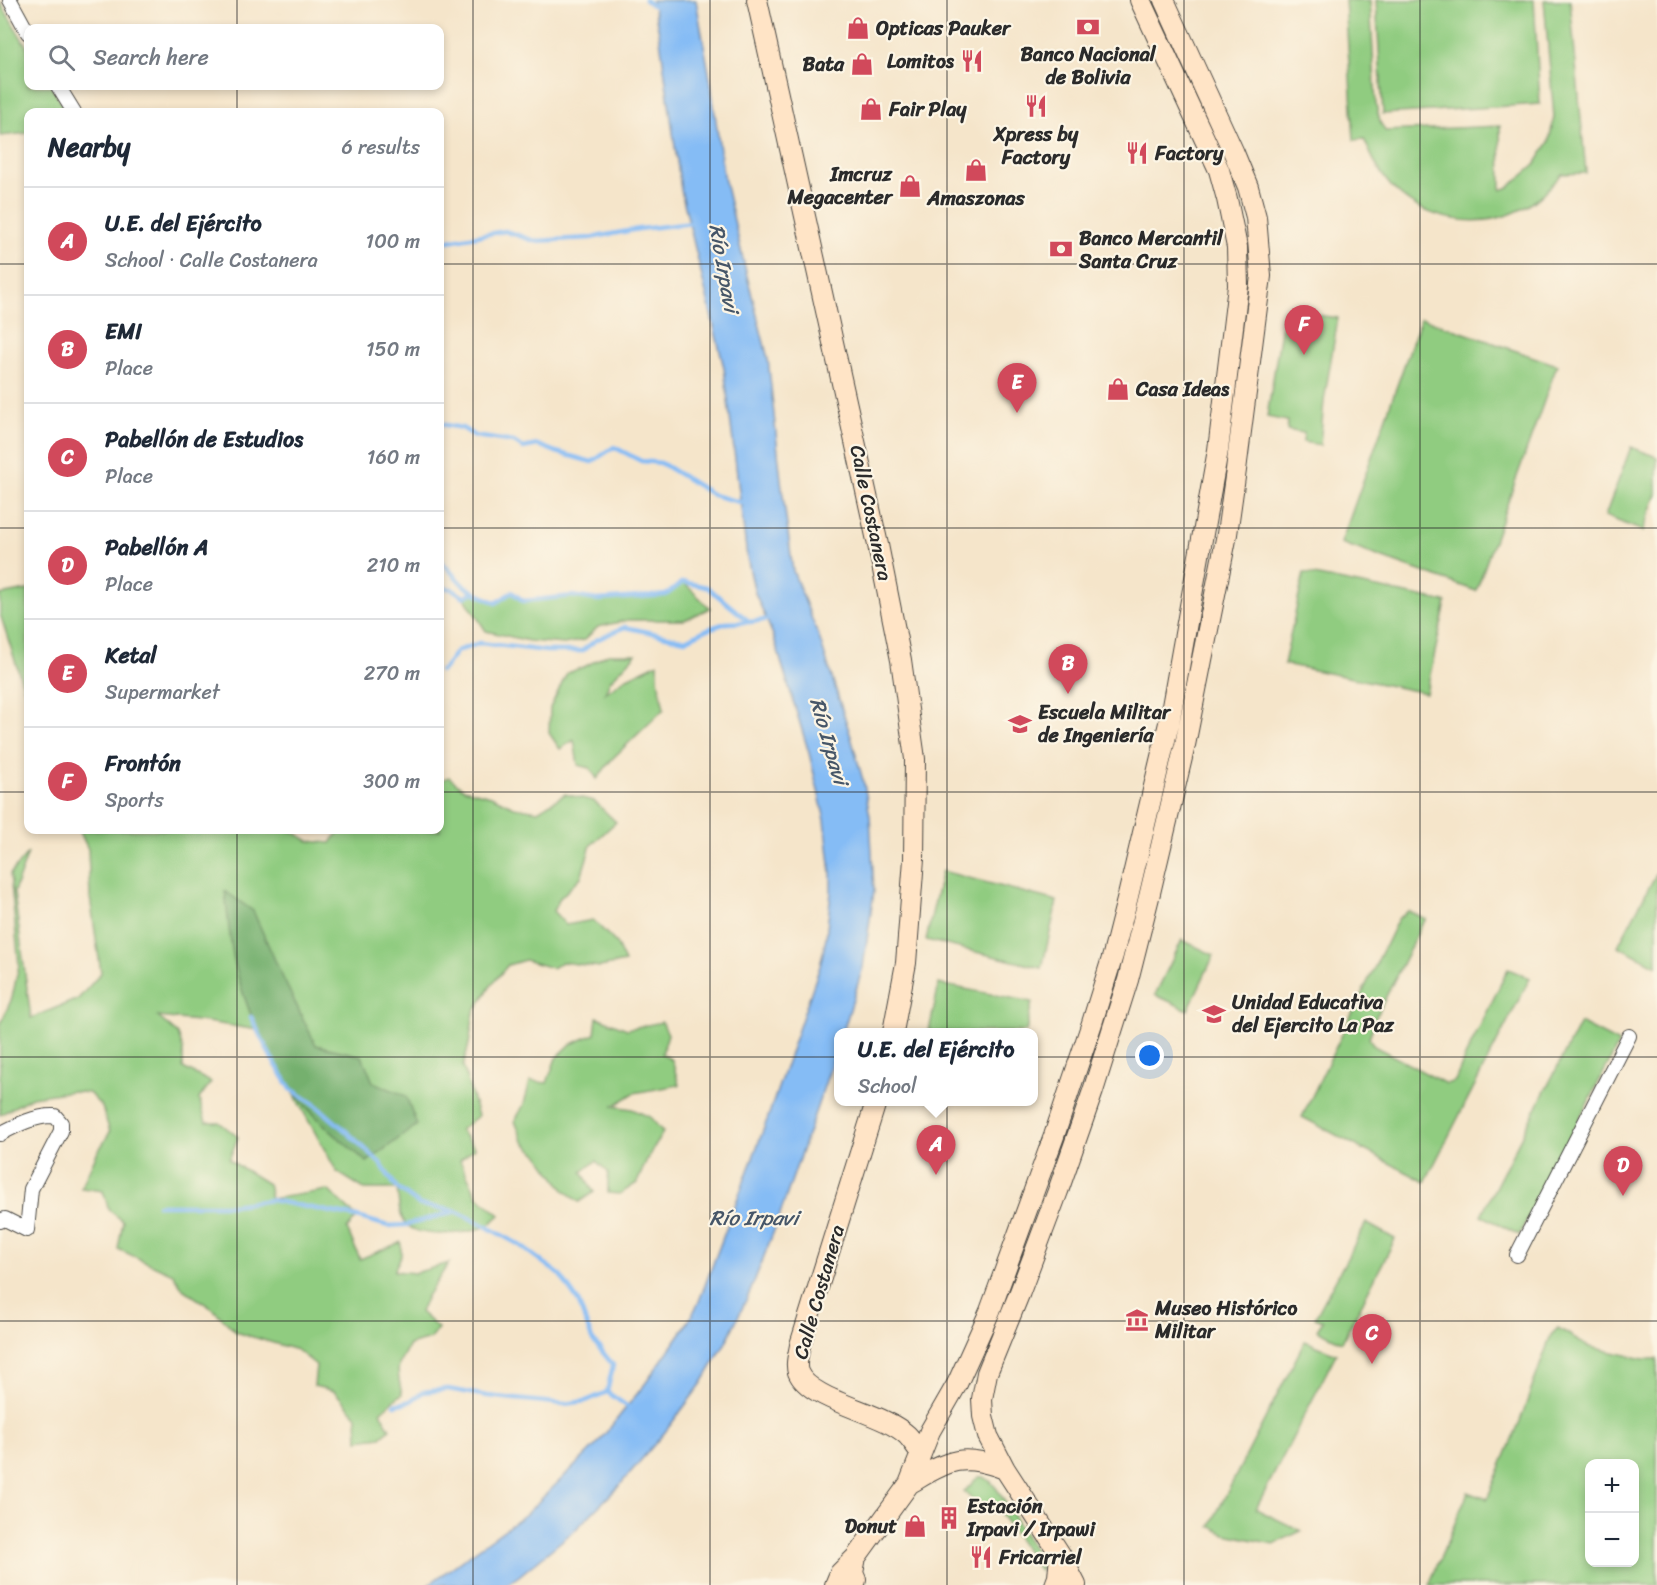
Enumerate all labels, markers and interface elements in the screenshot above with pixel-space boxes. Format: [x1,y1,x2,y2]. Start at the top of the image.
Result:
place label: Opticas Pauker [876,11,1012,46]
bank icon: Banco Nacional de Bolivia [1075,14,1101,40]
shop icon: Opticas Pauker [845,15,871,41]
search box [24,24,444,90]
place label: Banco Nacional de Bolivia [1020,37,1157,95]
text: Search here [93,38,209,77]
icon: search [45,41,78,74]
place label: Lomitos [887,44,955,79]
place label: Bata [803,47,845,82]
restaurant icon: Lomitos [959,48,985,74]
shop icon: Bata [849,51,875,77]
place label: Fair Play [888,92,967,127]
restaurant icon: Xpress by Factory [1023,93,1049,119]
shop icon: Fair Play [858,96,884,122]
place label: Xpress by Factory [993,117,1079,175]
text: Nearby [48,124,130,170]
text: 6 results [341,130,420,165]
place label: Factory [1154,136,1224,171]
restaurant icon: Factory [1124,140,1150,166]
place label: Imcruz Megacenter [787,157,894,215]
shop icon: Amaszonas [963,157,989,183]
shop icon: Imcruz Megacenter [897,173,923,199]
place label: Amaszonas [926,181,1025,216]
text: U.E. del Ejército [105,204,262,243]
water label: Río Irpavi [698,221,751,319]
place label: Banco Mercantil Santa Cruz [1078,221,1224,279]
text: A [61,224,74,259]
text: 100 m [366,224,420,259]
bank icon: Banco Mercantil Santa Cruz [1048,236,1074,262]
text: School · Calle Costanera [105,243,318,278]
pin: F [1284,306,1324,355]
text: EMI [105,312,142,351]
text: B [61,332,74,367]
text: 150 m [366,332,420,367]
text: Place [105,351,153,386]
pin: E [998,364,1036,413]
place label: Casa Ideas [1135,372,1230,407]
shop icon: Casa Ideas [1105,376,1131,402]
text: Pabellón de Estudios [105,420,303,459]
text: C [61,440,74,475]
text: 160 m [367,440,420,475]
street label: Calle Costanera [840,442,902,584]
text: Place [105,459,153,494]
text: Pabellón A [105,528,209,567]
text: D [62,548,73,583]
text: 210 m [367,548,420,583]
text: Place [105,567,153,602]
text: Ketal [105,636,157,675]
pin: B [1048,644,1088,694]
text: E [62,656,73,691]
text: 270 m [364,656,420,691]
text: Supermarket [105,675,220,710]
water label: Río Irpavi [798,693,861,793]
place label: Escuela Militar de Ingeniería [1038,695,1172,753]
school or university icon: Escuela Militar de Ingeniería [1007,711,1033,737]
text: Frontón [105,744,181,783]
text: F [62,764,73,799]
text: 300 m [363,764,420,799]
text: Sports [105,783,164,818]
place label: Unidad Educativa del Ejercito La Paz [1232,985,1395,1043]
school or university icon: Unidad Educativa del Ejercito La Paz [1201,1001,1227,1027]
popup [834,1028,1038,1106]
text: U.E. del Ejército [858,1030,1014,1069]
your location [1135,1041,1164,1070]
text: School [858,1069,917,1104]
pin: A [916,1126,956,1175]
pin: D [1604,1146,1642,1196]
water label: Río Irpavi [710,1199,803,1237]
street label: Calle Costanera [783,1221,855,1363]
place label: Museo Histórico Militar [1154,1291,1297,1349]
museum icon: Museo Histórico Militar [1124,1307,1150,1333]
pin: C [1352,1314,1392,1364]
map controls [1585,1459,1639,1567]
button: + [1585,1459,1639,1513]
place label: Estación Irpavi / Irpawi [966,1489,1096,1547]
building icon: Estación Irpavi / Irpawi [936,1505,962,1531]
place label: Donut [845,1509,897,1544]
shop icon: Donut [902,1513,928,1539]
button: − [1585,1513,1639,1567]
place label: Fricarriel [998,1540,1083,1575]
restaurant icon: Fricarriel [968,1544,994,1570]

